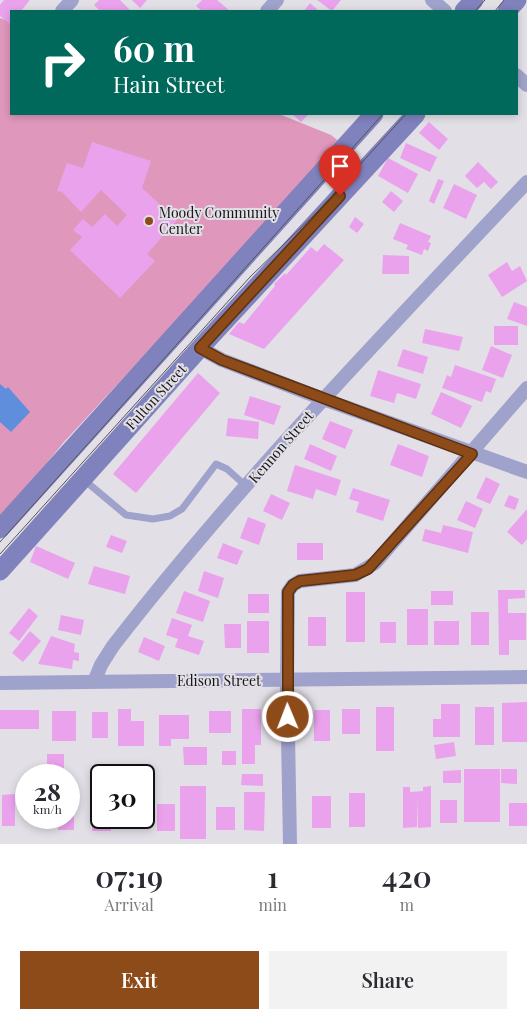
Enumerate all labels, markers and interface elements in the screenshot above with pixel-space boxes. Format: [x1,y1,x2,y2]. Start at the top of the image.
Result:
text: 60 m [113,24,195,71]
icon: right [30,30,95,95]
text: Hain Street [113,69,225,99]
pin [319,145,361,196]
icon: arrive [326,152,354,180]
place label: Moody Community Center [159,203,279,238]
marker: Moody Community Center [143,215,155,227]
street label: Fulton Street [121,359,191,434]
street label: Kennon Street [244,406,318,487]
street label: Edison Street [177,671,262,690]
position arrow [261,690,313,742]
speed limit sign: 30 [90,764,155,829]
text: 28 [34,774,61,807]
text: km/h [33,801,62,817]
text: 07:19 [95,856,163,896]
text: 1 [267,856,278,896]
text: 420 [382,856,432,896]
text: Arrival [105,894,154,915]
text: min [258,894,287,915]
text: m [400,894,414,915]
button: Exit [20,951,259,1009]
button: Share [269,951,507,1009]

